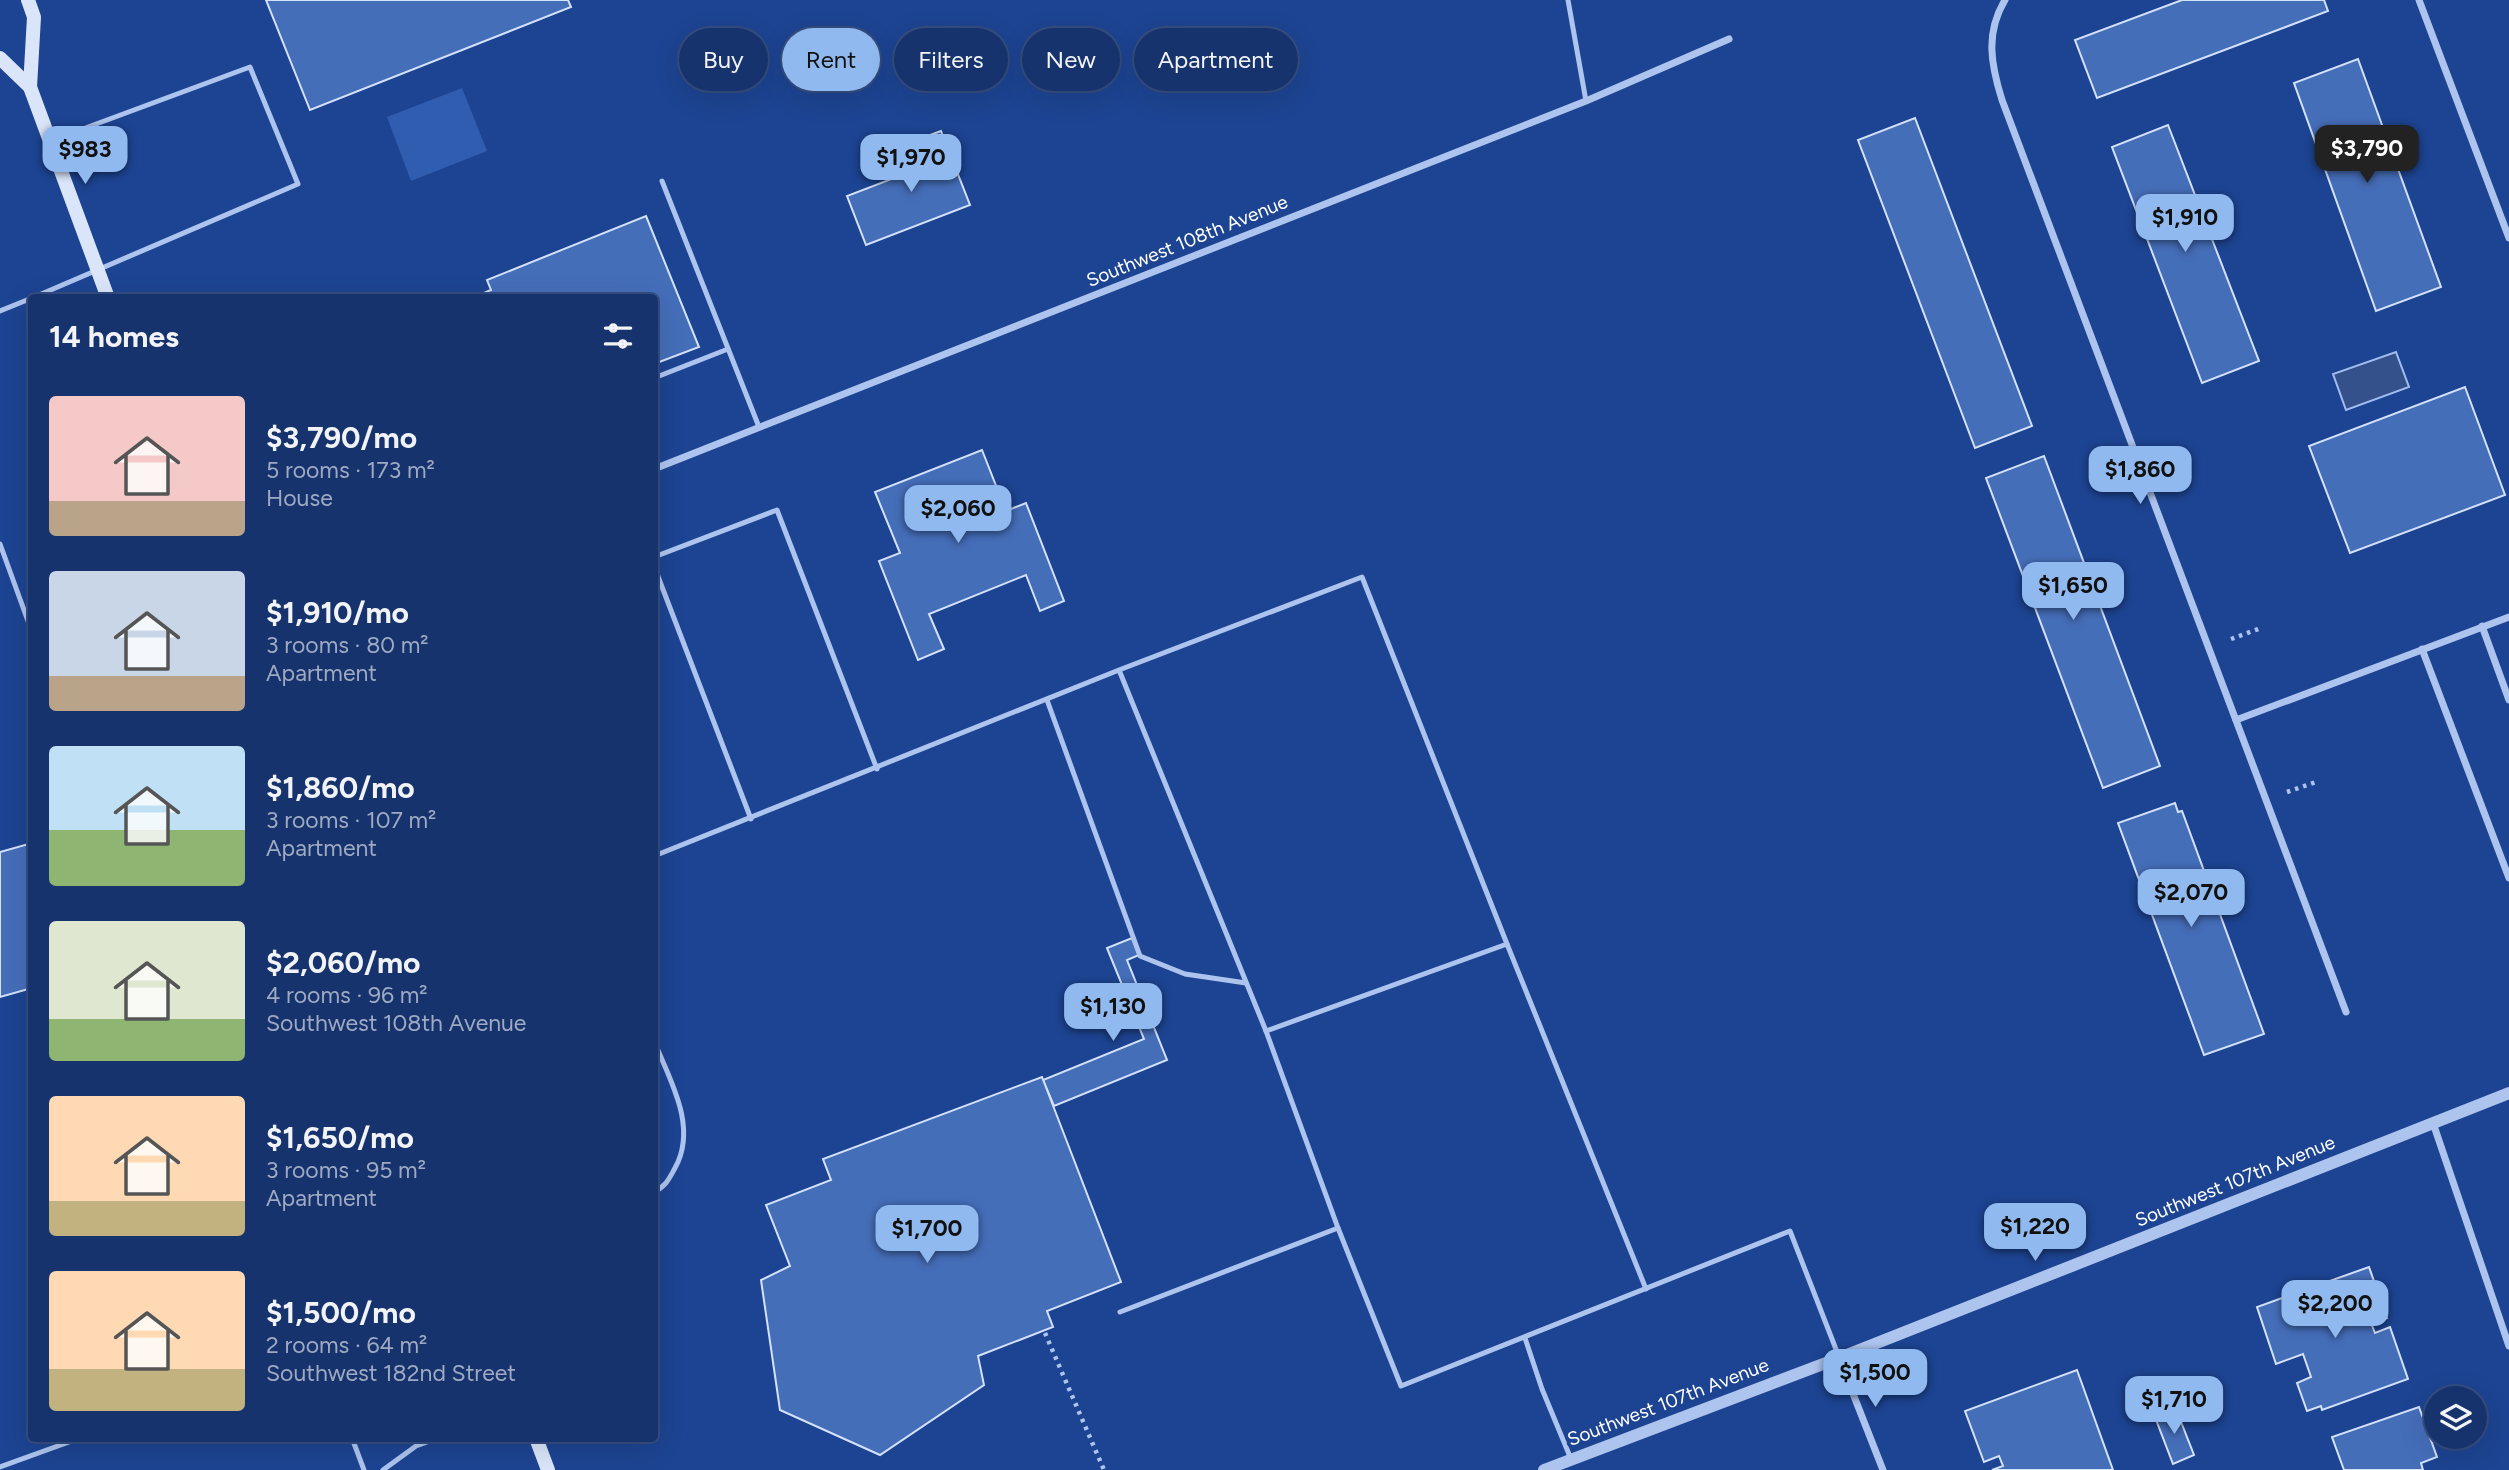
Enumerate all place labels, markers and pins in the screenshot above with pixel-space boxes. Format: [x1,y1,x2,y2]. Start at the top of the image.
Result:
pin: $3,790 [2310,125,2424,185]
pin: $983 [44,127,126,186]
pin: $1,970 [854,134,968,194]
pin: $1,910 [2128,194,2242,254]
pin: $1,860 [2083,447,2197,506]
pin: $2,060 [901,486,1015,545]
pin: $1,650 [2016,562,2130,622]
pin: $2,070 [2134,870,2248,929]
pin: $1,130 [1056,984,1170,1043]
pin: $1,220 [1978,1204,2092,1263]
pin: $1,700 [870,1206,984,1265]
pin: $2,200 [2278,1280,2392,1340]
pin: $1,500 [1818,1350,1932,1409]
pin: $1,710 [2117,1376,2231,1436]

